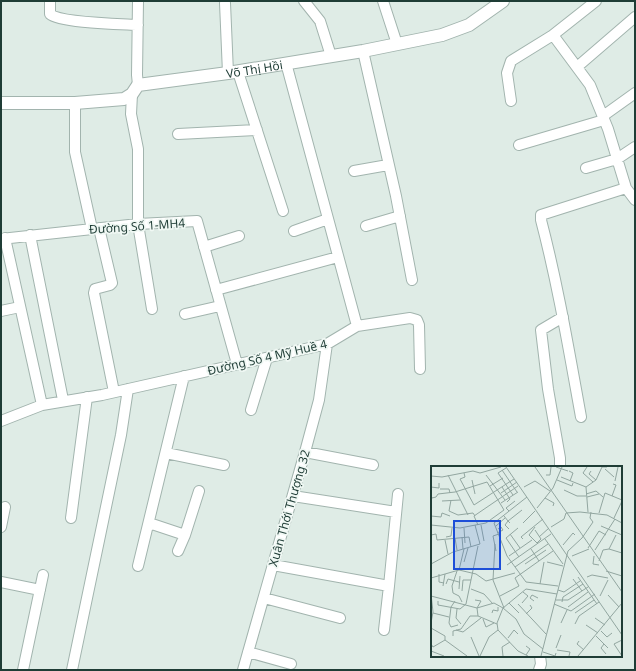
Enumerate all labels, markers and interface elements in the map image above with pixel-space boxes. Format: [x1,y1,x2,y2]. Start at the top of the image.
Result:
street label: Võ Thị Hồi [225,56,284,82]
street label: Đường Số 1-MH4 [88,214,186,238]
street label: Đường Số 4 Mỹ Huề 4 [206,335,329,379]
street label: Xuân Thới Thượng 32 [264,448,314,568]
inset map [431,466,622,657]

